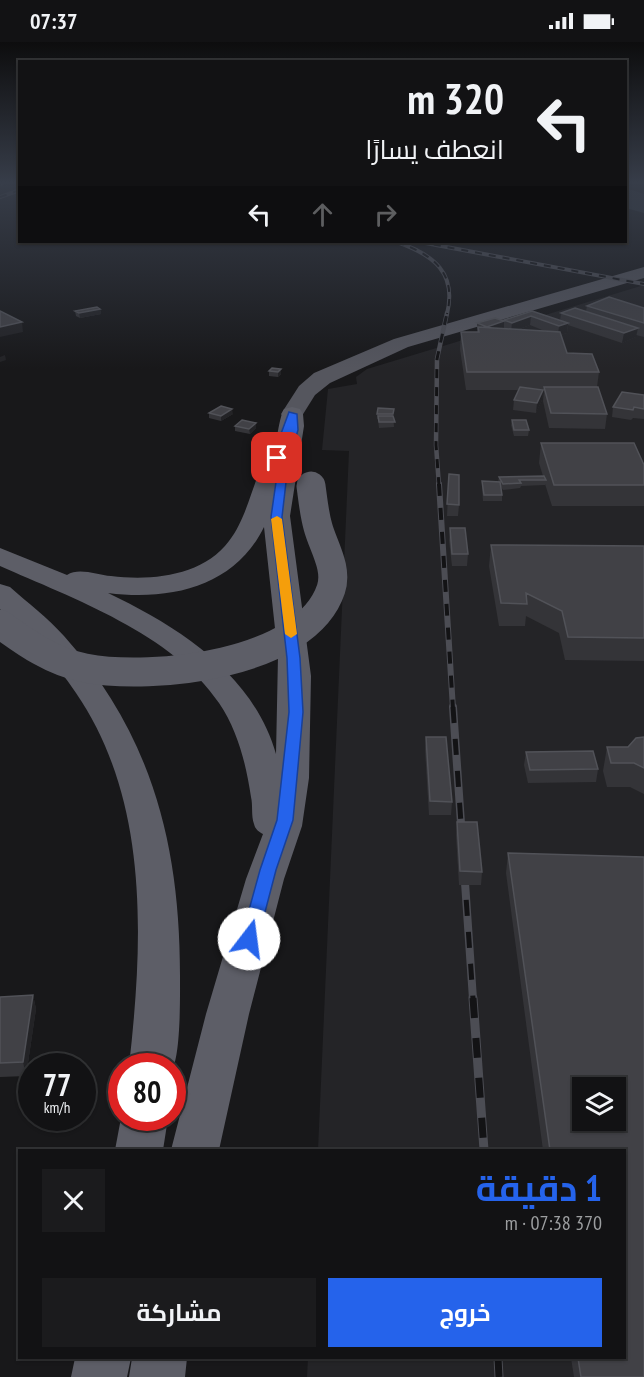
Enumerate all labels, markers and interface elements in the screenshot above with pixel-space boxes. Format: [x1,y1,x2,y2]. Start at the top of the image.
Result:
text: 07:37 [30,7,78,35]
text: 320 m [407,71,504,126]
icon: left [525,84,603,162]
text: انعطف يسارًا [365,132,504,166]
icon: left [243,198,276,231]
icon: ahead [306,198,339,231]
icon: right [369,198,402,231]
pin [251,432,302,483]
icon: arrive [260,441,293,474]
position arrow [217,907,281,971]
speed limit sign: 80 [108,1053,186,1131]
text: 77 [43,1065,71,1104]
map controls [572,1077,626,1131]
button: layers [572,1077,626,1131]
text: km/h [44,1098,70,1117]
text: 1 دقيقة [476,1164,602,1211]
button: close [42,1169,105,1232]
text: 370 m · 07:38 [505,1210,602,1236]
button: مشاركة [42,1278,316,1347]
button: خروج [328,1278,602,1347]

